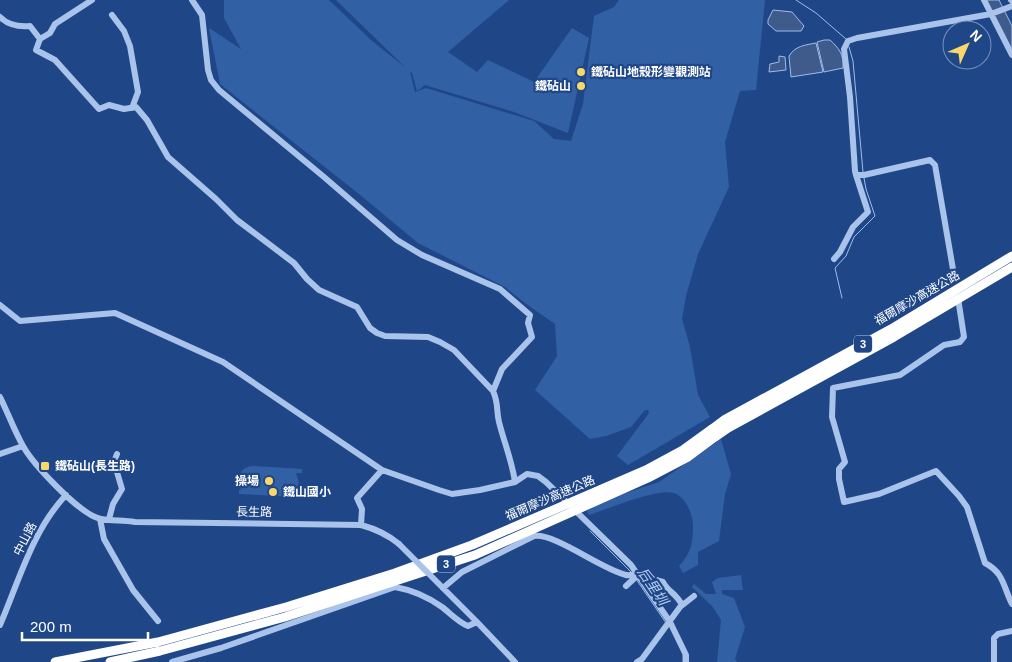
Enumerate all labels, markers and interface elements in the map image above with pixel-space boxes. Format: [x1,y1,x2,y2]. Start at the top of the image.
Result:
north arrow [942,20,992,70]
text: N [967,27,985,45]
place label: 鐵砧山地殼形變觀測站 [591,65,711,79]
marker: 鐵砧山地殼形變觀測站 [575,66,587,78]
place label: 鐵砧山 [535,79,571,93]
marker: 鐵砧山 [575,80,587,92]
street label: 福爾摩沙高速公路 [872,268,962,328]
road number: 3 [854,336,872,352]
place label: 鐵砧山(長生路) [55,459,135,473]
marker: 鐵砧山(長生路) [39,460,51,472]
street label: 福爾摩沙高速公路 [503,473,597,523]
place label: 操場 [235,474,259,488]
marker: 操場 [263,475,275,487]
place label: 鐵山國小 [283,485,331,499]
marker: 鐵山國小 [267,486,279,498]
street label: 長生路 [236,505,272,519]
street label: 中山路 [11,520,39,558]
road number: 3 [437,556,455,572]
water label: 后里圳 [635,564,672,610]
scale bar [22,610,149,642]
text: 200 m [30,618,72,635]

